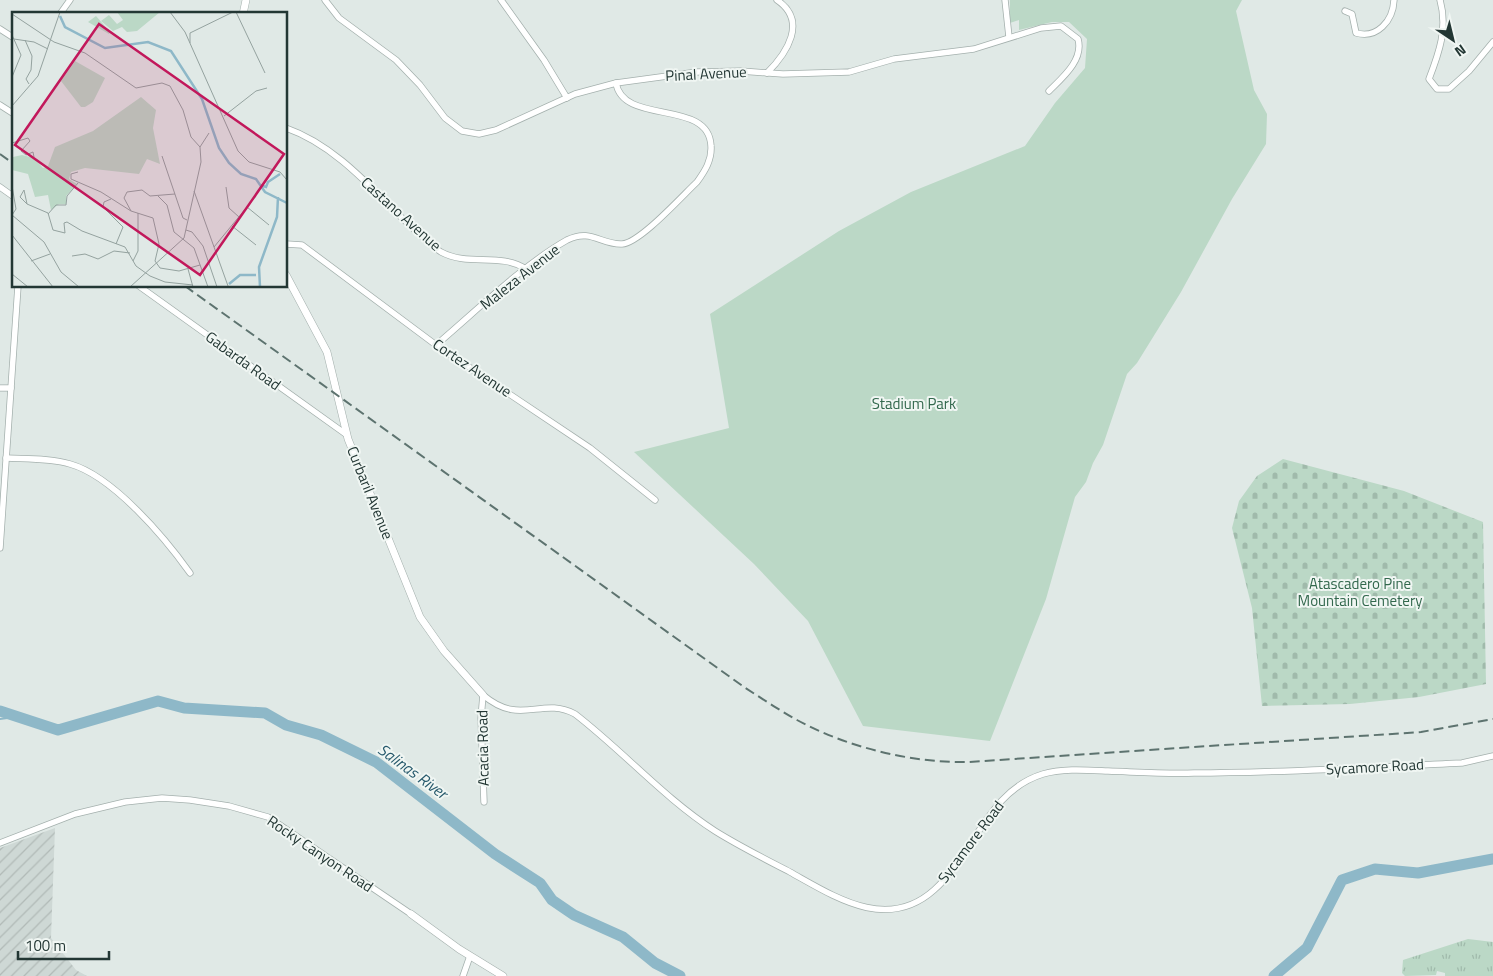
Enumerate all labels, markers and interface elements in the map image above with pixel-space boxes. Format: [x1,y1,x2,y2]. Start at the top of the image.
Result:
inset map [12,12,288,288]
north arrow [1428,15,1478,65]
text: N [1451,40,1471,62]
street label: Pinal Avenue [665,60,747,87]
street label: Castano Avenue [356,171,447,256]
street label: Maleza Avenue [475,238,564,315]
street label: Gabarda Road [201,325,286,396]
street label: Cortez Avenue [428,333,516,403]
park label: Stadium Park [872,392,956,415]
street label: Curbaril Avenue [341,443,400,543]
park label: Atascadero Pine Mountain Cemetery [1298,572,1422,612]
street label: Acacia Road [470,710,495,786]
water label: Salinas River [373,738,454,806]
street label: Sycamore Road [1325,752,1425,781]
street label: Sycamore Road [932,796,1009,888]
street label: Rocky Canyon Road [263,809,378,898]
scale bar [18,928,109,960]
text: 100 m [25,934,66,957]

